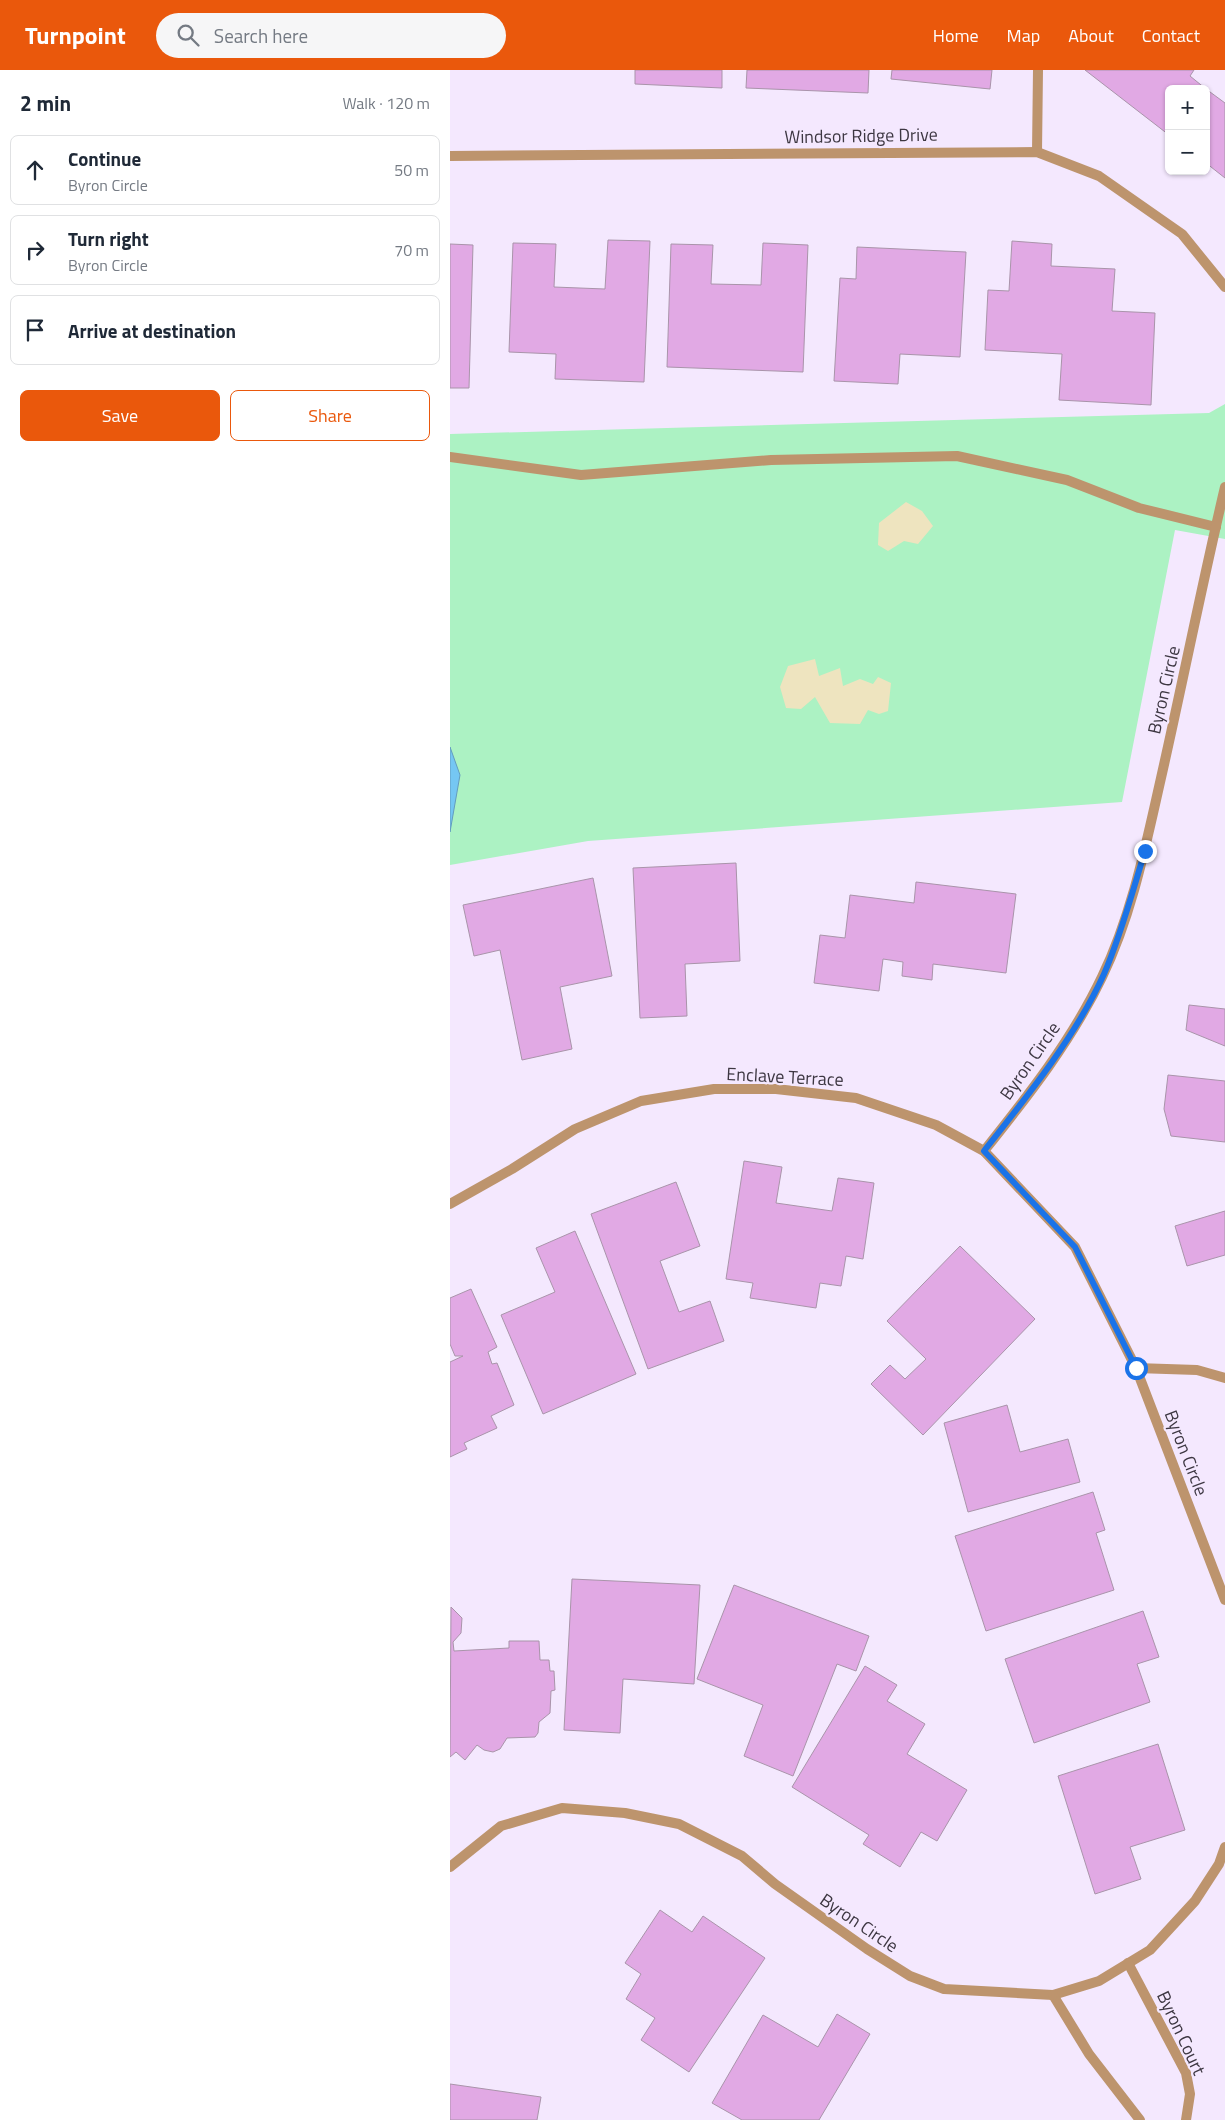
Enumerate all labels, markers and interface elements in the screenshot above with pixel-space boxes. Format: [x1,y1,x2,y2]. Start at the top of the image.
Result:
search box [156,13,506,58]
text: Turnpoint [25,17,126,53]
icon: search [174,21,202,49]
text: Search here [214,21,308,50]
text: Home [933,22,979,49]
text: Map [1007,22,1040,49]
text: About [1068,22,1114,49]
text: Contact [1142,22,1200,49]
map controls [1165,85,1210,175]
button: + [1165,85,1210,130]
text: 2 min [20,87,71,119]
text: Walk · 120 m [342,91,430,115]
street label: Windsor Ridge Drive [784,121,938,150]
button: − [1165,130,1210,175]
text: Continue [68,144,141,173]
icon: ahead [21,156,49,184]
text: 50 m [394,158,429,182]
text: Byron Circle [68,173,148,197]
text: Turn right [68,224,149,253]
icon: right [21,236,49,264]
text: 70 m [394,238,429,262]
text: Byron Circle [68,253,148,277]
icon: arrive [21,316,49,344]
text: Arrive at destination [68,316,236,345]
button: Save [20,390,220,441]
button: Share [230,390,430,441]
street label: Byron Circle [1140,643,1187,737]
route end [1134,840,1157,863]
street label: Byron Circle [993,1016,1066,1105]
street label: Enclave Terrace [726,1060,844,1093]
route start [1125,1357,1148,1380]
street label: Byron Circle [1158,1406,1215,1500]
street label: Byron Circle [815,1886,904,1959]
street label: Byron Court [1150,1986,1213,2080]

